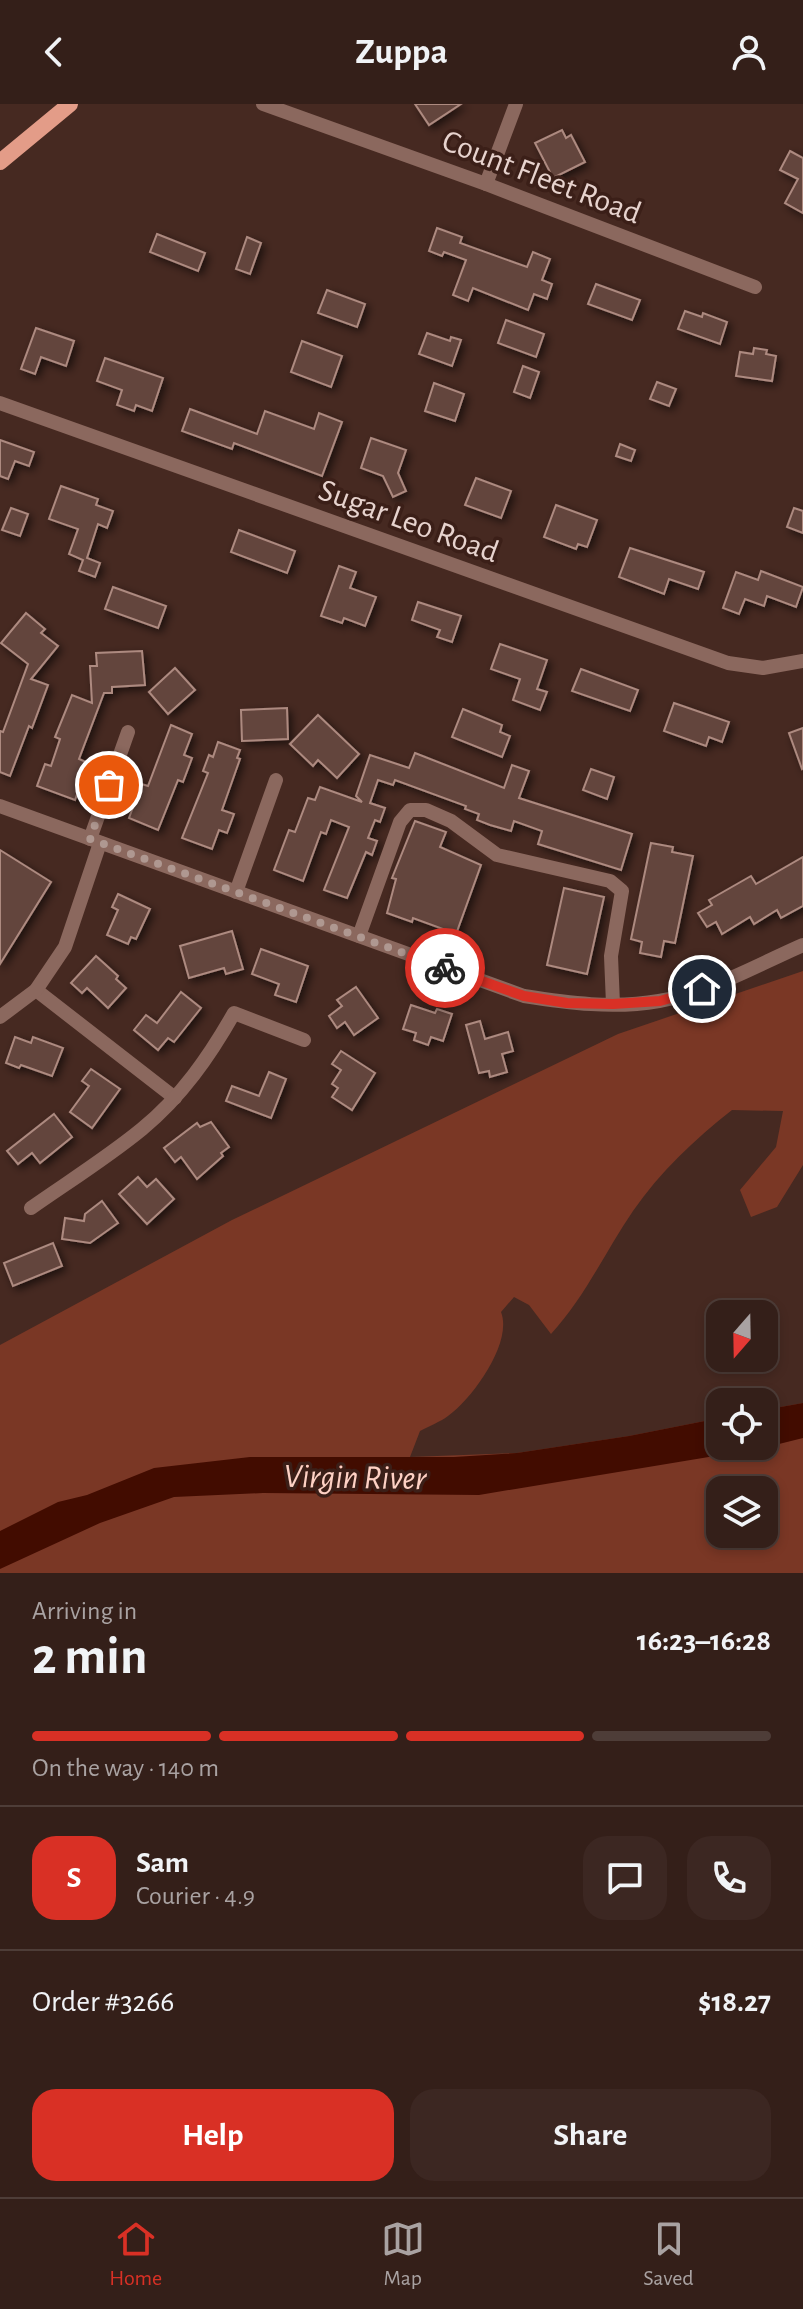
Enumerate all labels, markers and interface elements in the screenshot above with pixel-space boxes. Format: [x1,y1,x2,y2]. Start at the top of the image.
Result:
icon: back [32,30,76,74]
icon: person [727,30,771,74]
text: Zuppa [355,34,448,70]
street label: Count Fleet Road [438,124,645,230]
street label: Sugar Leo Road [314,474,503,568]
pin [75,751,143,819]
icon: bag [87,763,131,807]
courier [405,928,485,1008]
icon: bike [423,946,467,990]
pin [668,955,736,1023]
icon: home [680,967,724,1011]
north arrow [706,1300,778,1372]
map controls [706,1300,778,1548]
button: locate [706,1388,778,1460]
water label: Virgin River [283,1460,427,1496]
button: layers [706,1476,778,1548]
text: Arriving in [32,1598,137,1624]
text: 16:23–16:28 [637,1626,771,1656]
text: 2 min [32,1631,147,1683]
text: On the way · 140 m [32,1755,219,1781]
button: chat [583,1836,667,1920]
button: phone [687,1836,771,1920]
text: Sam [136,1848,189,1878]
text: S [67,1863,81,1893]
text: Courier · 4.9 [136,1883,255,1909]
text: Order #3266 [32,1987,174,2017]
text: $18.27 [698,1987,771,2017]
button: Help [32,2089,394,2181]
button: Share [410,2089,771,2181]
tab: Home [109,2217,162,2291]
tab: Map [381,2217,425,2291]
tab: Saved [643,2217,694,2291]

